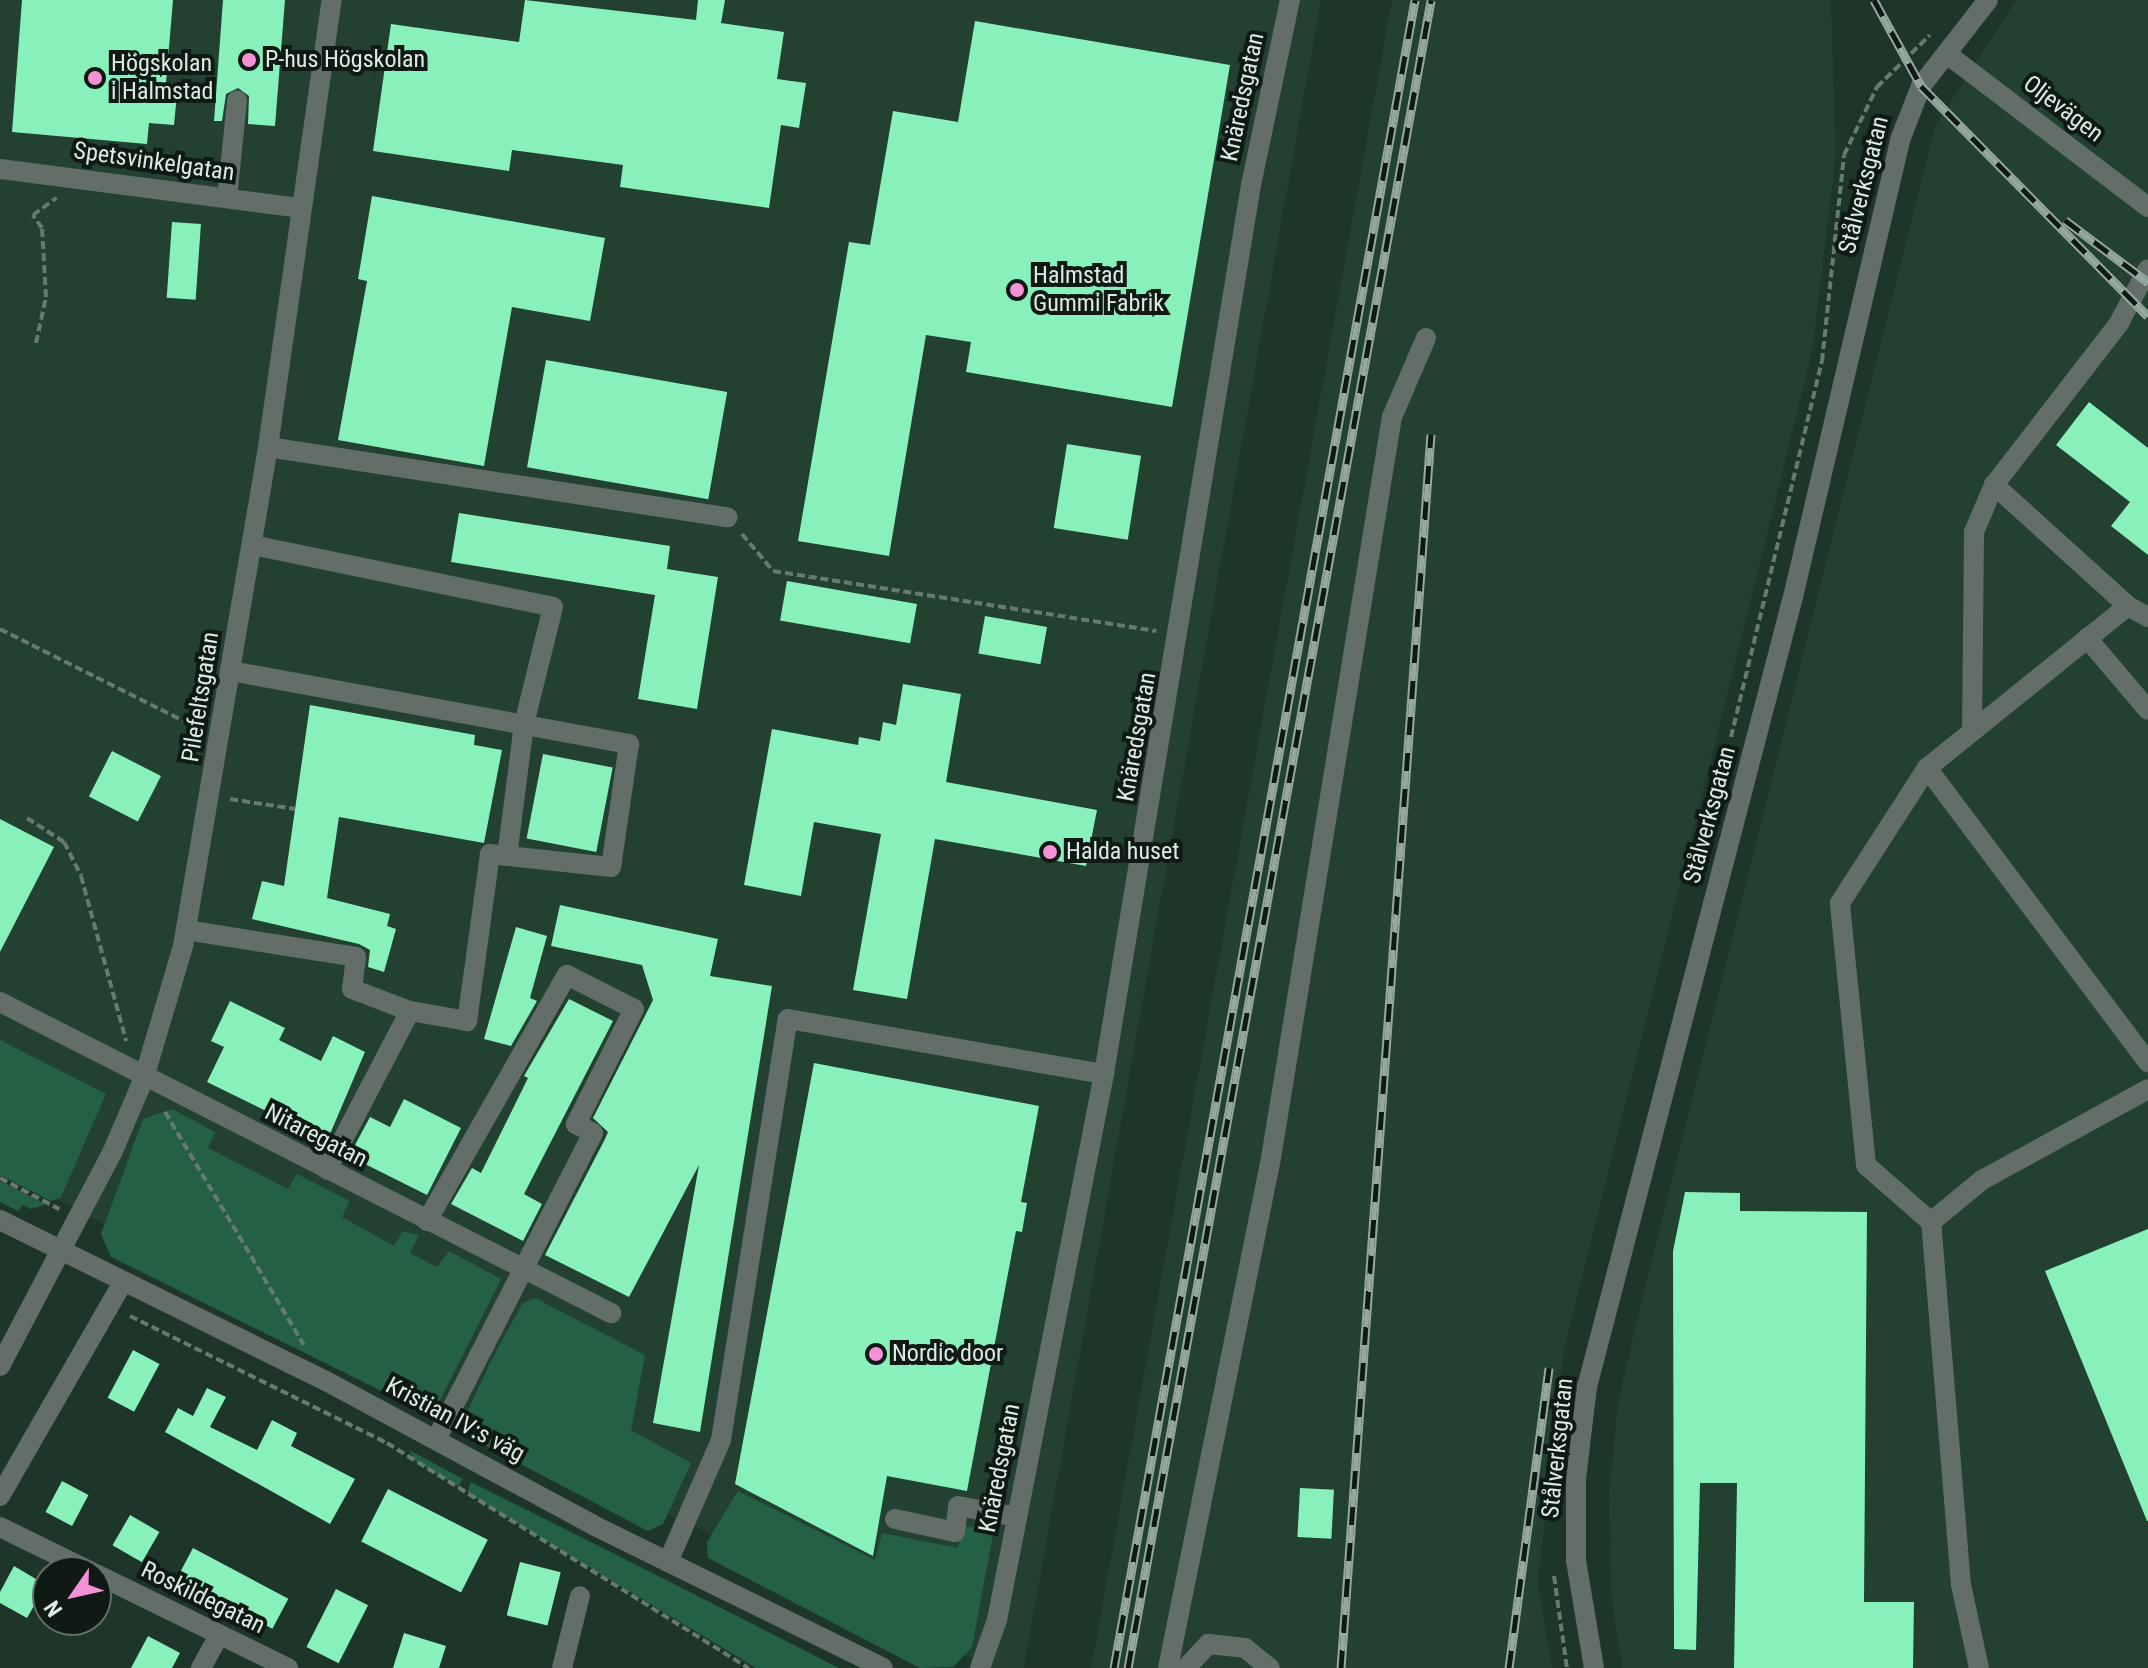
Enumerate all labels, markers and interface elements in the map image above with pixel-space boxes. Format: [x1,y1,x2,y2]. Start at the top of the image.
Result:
street label: Knäredsgatan [1215,30,1271,164]
place label: P-hus Högskolan [265,46,425,74]
place label: Högskolan i Halmstad [111,50,213,106]
marker: P-hus Högskolan [240,51,258,69]
marker: Högskolan i Halmstad [86,69,104,87]
street label: Oljevägen [2017,70,2109,148]
street label: Stålverksgatan [1833,113,1895,257]
street label: Spetsvinkelgatan [72,136,236,188]
place label: Halmstad Gummi Fabrik [1033,262,1164,318]
marker: Halmstad Gummi Fabrik [1008,281,1026,299]
street label: Pilefeltsgatan [177,630,225,764]
street label: Knäredsgatan [1111,670,1163,804]
street label: Stålverksgatan [1678,743,1742,887]
place label: Halda huset [1066,838,1179,866]
marker: Halda huset [1041,843,1059,861]
street label: Nitaregatan [260,1098,372,1174]
place label: Nordic door [892,1340,1003,1368]
marker: Nordic door [867,1345,885,1363]
street label: Kristian IV:s väg [381,1371,529,1469]
street label: Stålverksgatan [1536,1377,1580,1519]
street label: Knäredsgatan [973,1401,1027,1535]
north arrow [32,1556,112,1636]
street label: Roskildegatan [136,1556,270,1640]
text: N [39,1596,67,1621]

